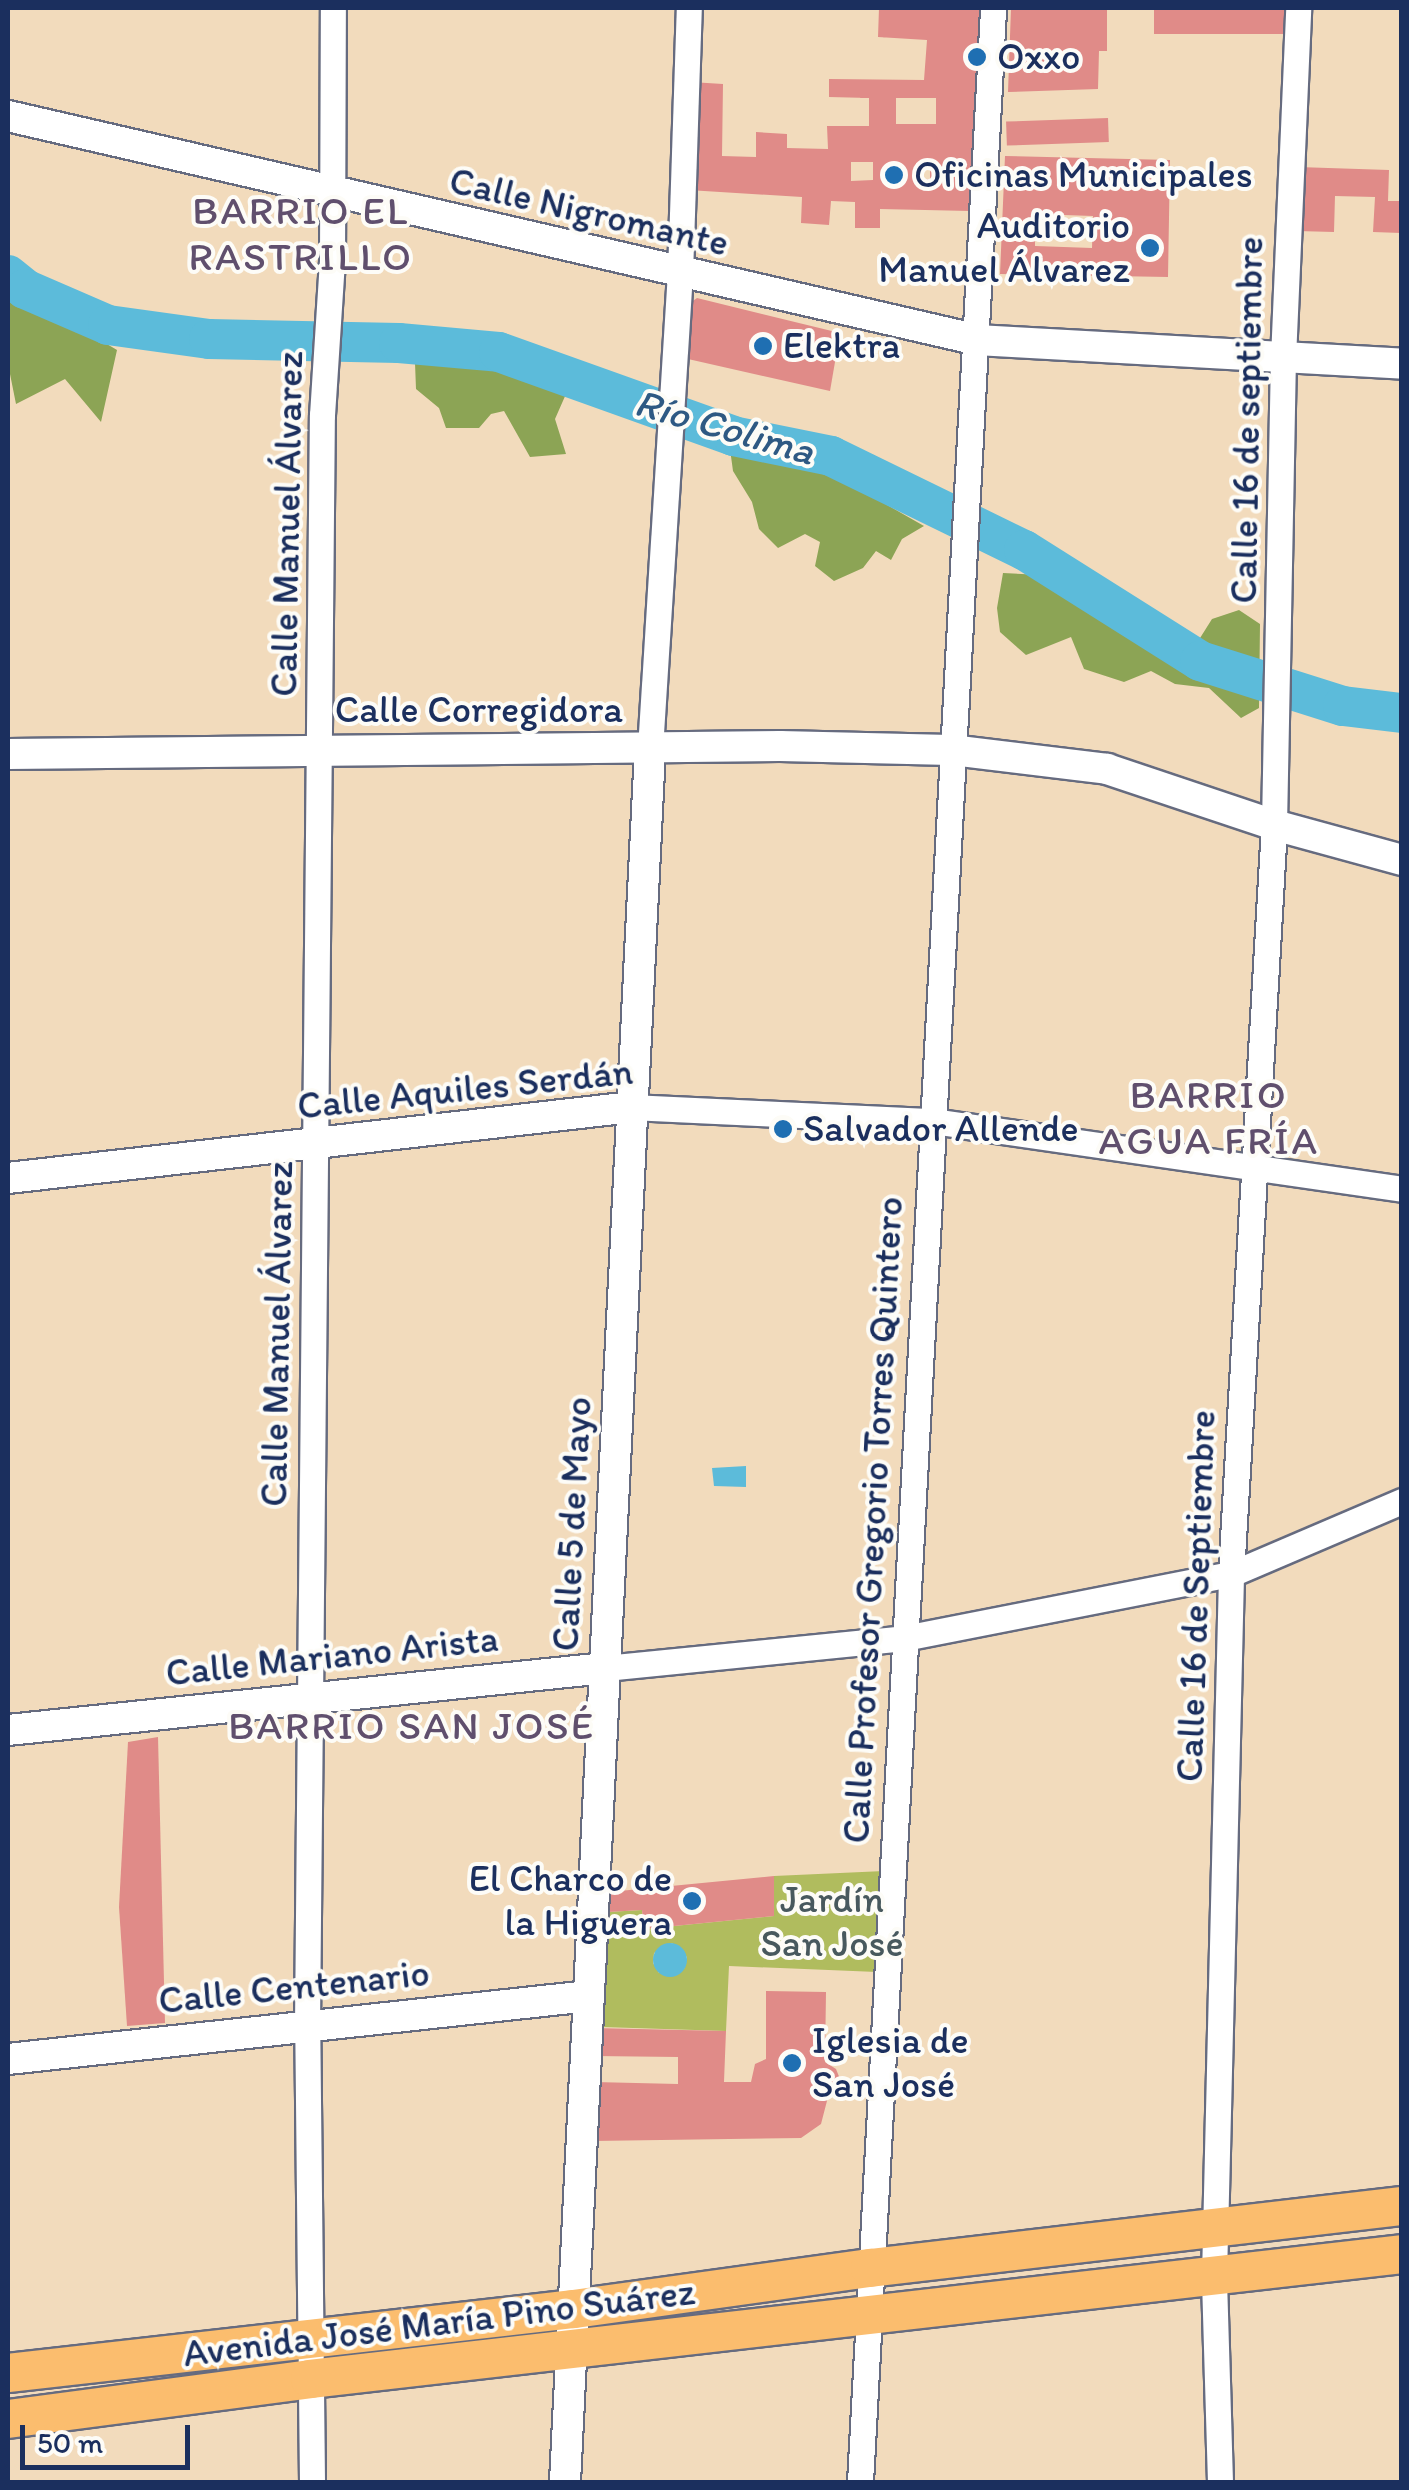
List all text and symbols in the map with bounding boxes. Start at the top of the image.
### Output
place label: Oxxo [997,34,1080,80]
marker: Oxxo [966,46,988,68]
place label: Oficinas Municipales [914,152,1252,198]
street label: Calle Nigromante [444,158,734,266]
marker: Oficinas Municipales [883,164,905,186]
district label: BARRIO EL RASTRILLO [190,186,412,280]
place label: Auditorio Manuel Álvarez [877,203,1130,292]
street label: Calle 16 de septiembre [1221,236,1273,604]
marker: Auditorio Manuel Álvarez [1139,237,1161,259]
place label: Elektra [783,323,900,369]
marker: Elektra [752,335,774,357]
street label: Calle Manuel Álvarez [261,351,313,697]
water label: Río Colima [630,377,820,475]
street label: Calle Corregidora [336,687,622,733]
street label: Calle Aquiles Serdán [295,1049,635,1129]
district label: BARRIO AGUA FRÍA [1098,1070,1320,1164]
place label: Salvador Allende [803,1106,1079,1152]
marker: Salvador Allende [772,1118,794,1140]
street label: Calle Manuel Álvarez [251,1161,303,1507]
street label: Calle Profesor Gregorio Torres Quintero [833,1195,913,1845]
street label: Calle 5 de Mayo [543,1396,601,1652]
street label: Calle 16 de Septiembre [1167,1409,1225,1783]
street label: Calle Mariano Arista [164,1616,500,1696]
district label: BARRIO SAN JOSÉ [230,1701,594,1749]
place label: El Charco de la Higuera [468,1856,672,1946]
park label: Jardín San José [760,1877,904,1966]
marker: El Charco de la Higuera [681,1890,703,1912]
street label: Calle Centenario [155,1950,433,2024]
place label: Iglesia de San José [812,2018,969,2108]
marker: Iglesia de San José [781,2052,803,2074]
street label: Avenida José María Pino Suárez [181,2269,697,2377]
scale bar [25,2405,195,2467]
text: 50 m [37,2424,103,2461]

